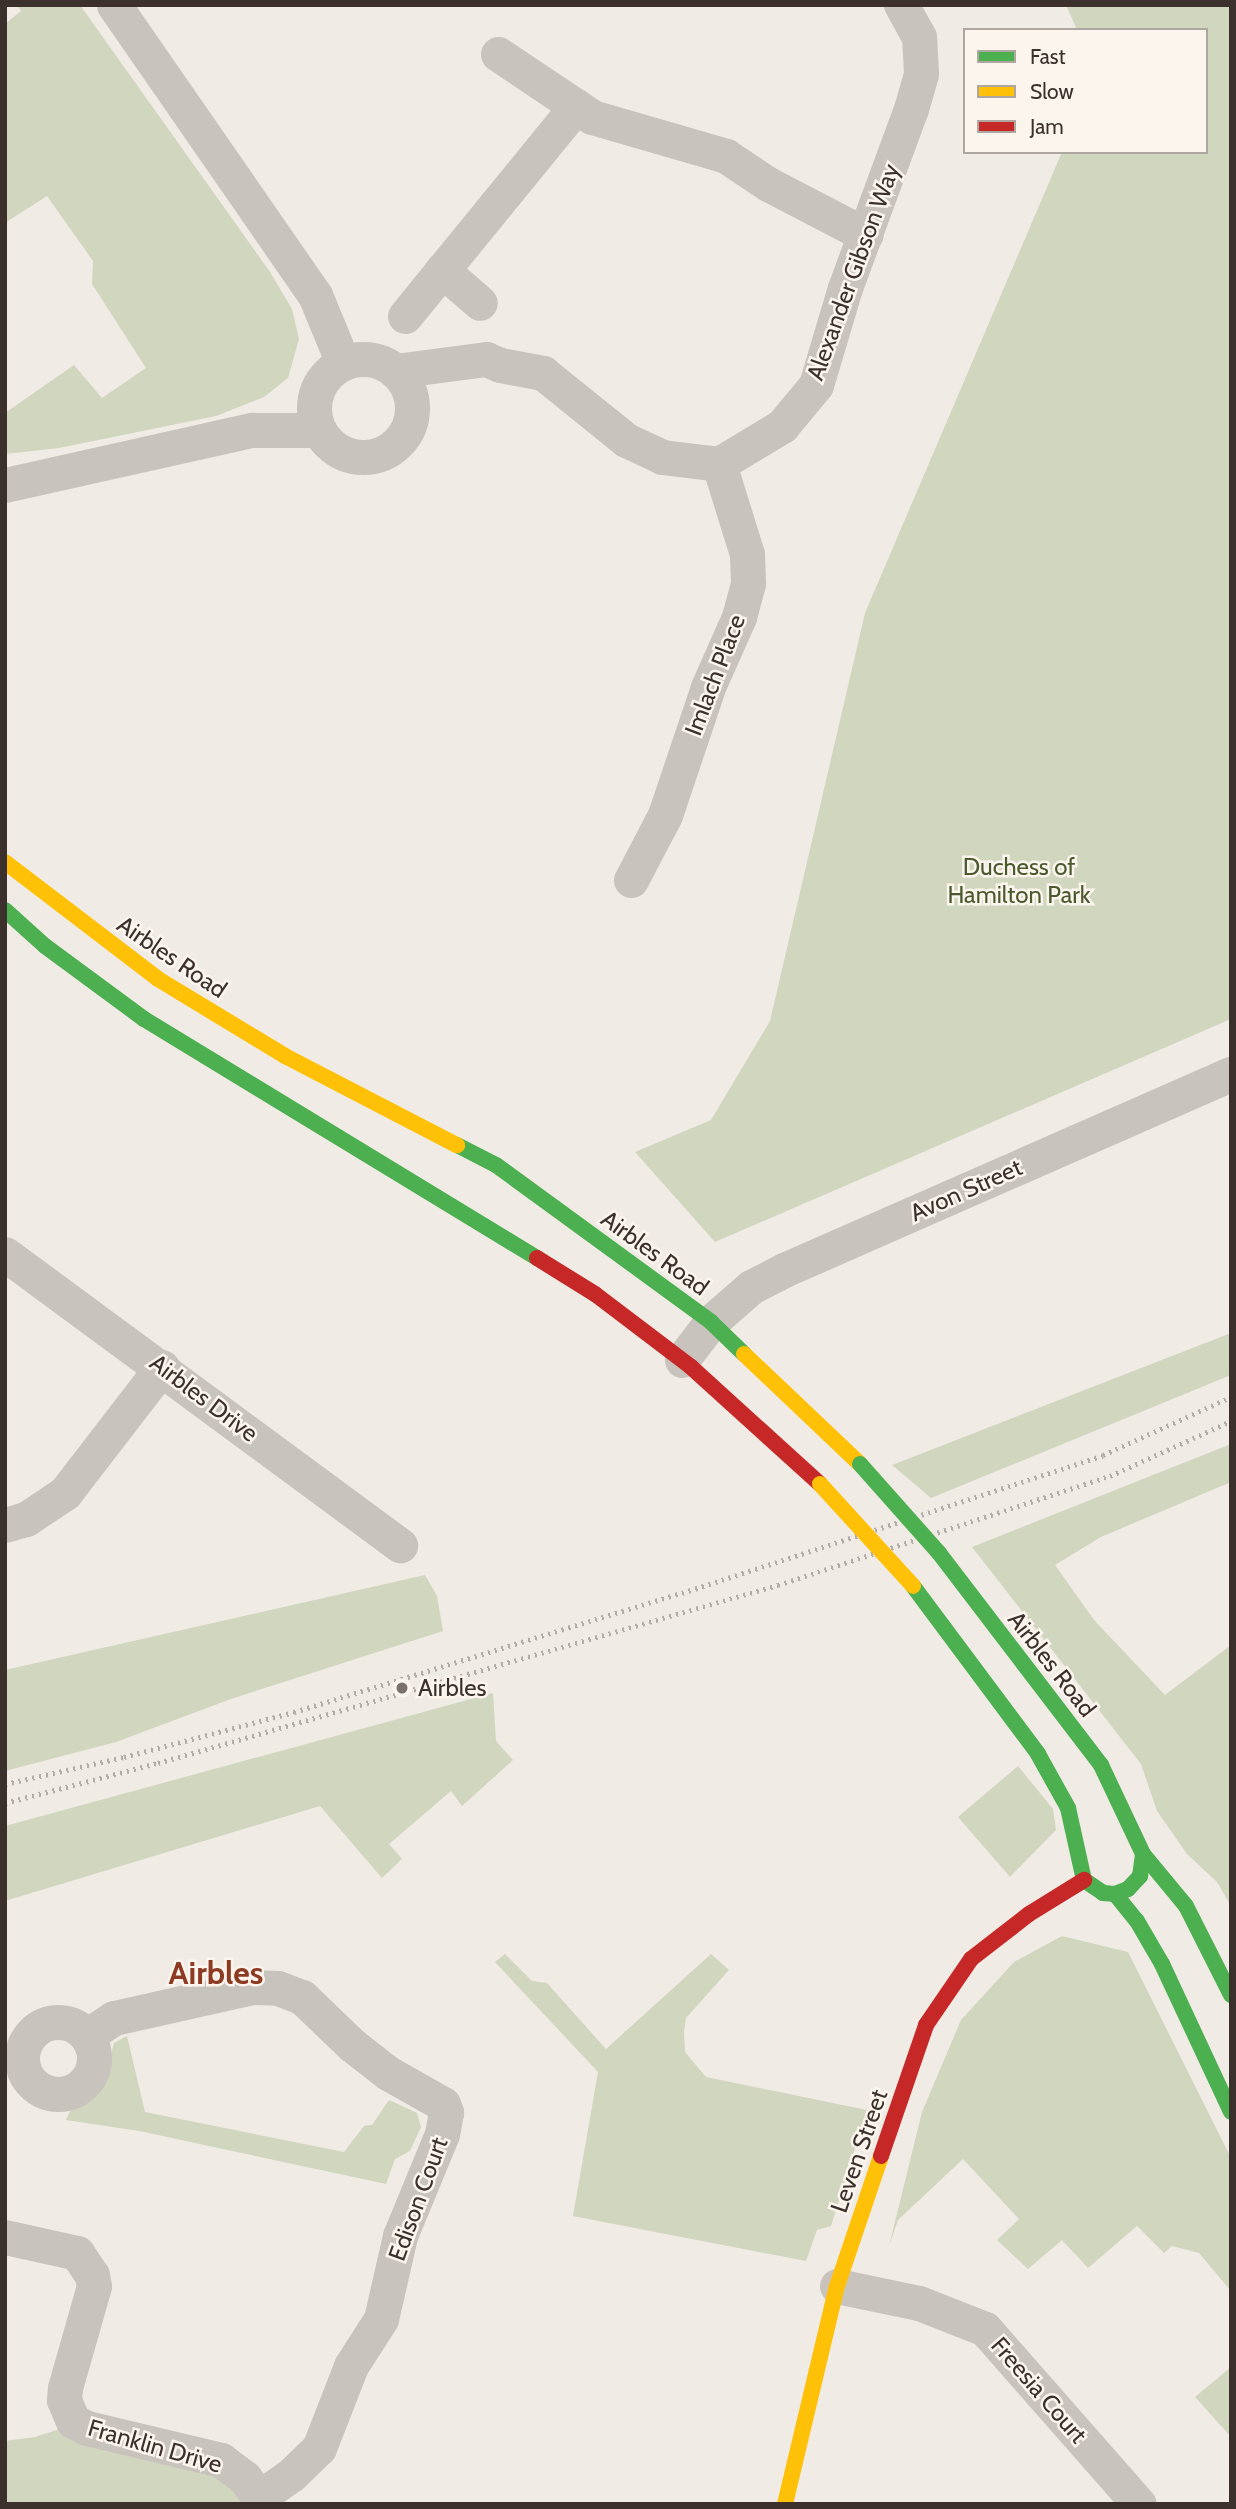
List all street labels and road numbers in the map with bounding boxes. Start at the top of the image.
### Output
street label: Alexander Gibson Way [800,160,906,384]
street label: Imlach Place [679,610,751,740]
street label: Airbles Road [112,910,232,1004]
street label: Avon Street [906,1153,1026,1227]
street label: Airbles Road [596,1204,714,1302]
street label: Airbles Drive [144,1348,264,1448]
street label: Airbles Road [1002,1605,1102,1723]
street label: Leven Street [824,2086,894,2216]
street label: Edison Court [382,2133,454,2265]
street label: Freesia Court [985,2331,1093,2449]
street label: Franklin Drive [85,2413,225,2479]

